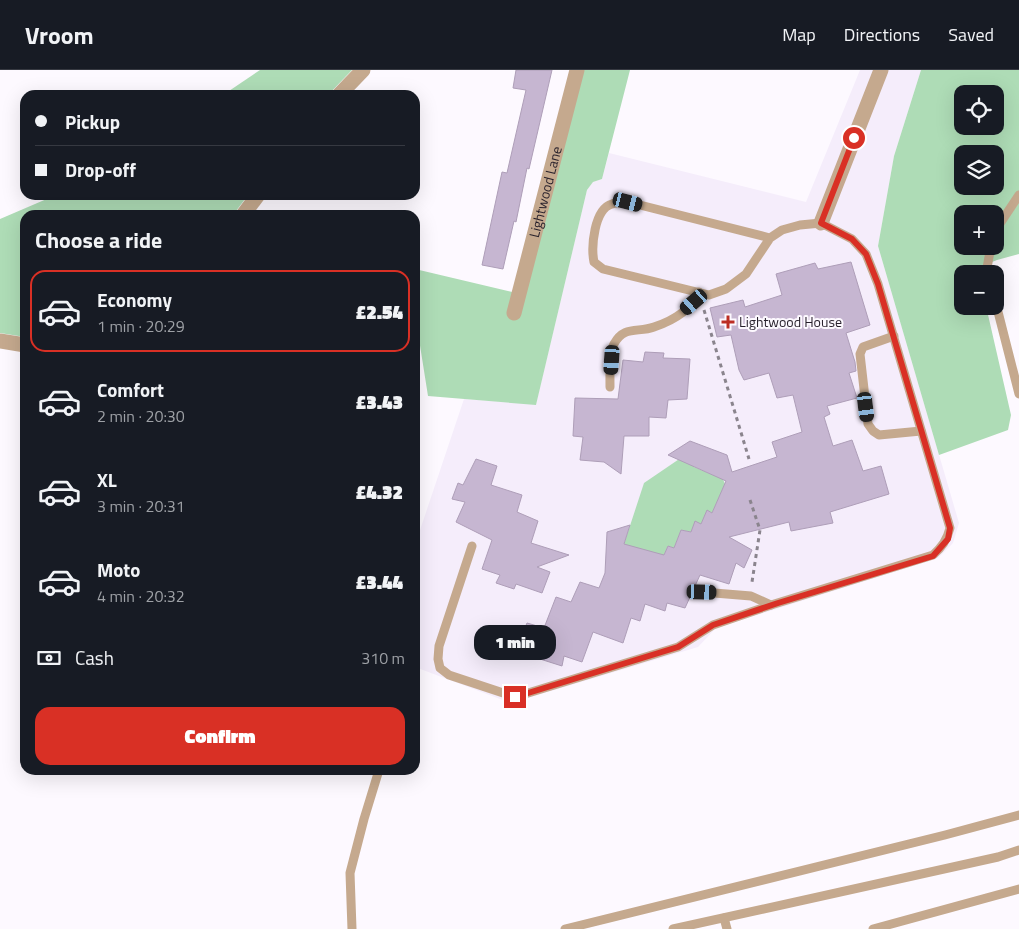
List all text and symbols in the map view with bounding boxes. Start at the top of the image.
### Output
text: Vroom [25,17,94,53]
text: Map [782,21,816,48]
text: Directions [844,21,920,48]
text: Saved [948,21,994,48]
map controls [954,85,1004,315]
button: locate [954,85,1004,135]
text: Pickup [65,107,120,136]
route start [843,127,865,149]
street label: Lightwood Lane [523,144,567,240]
button: layers [954,145,1004,195]
text: Drop-off [65,155,136,184]
car [611,191,644,213]
button: + [954,205,1004,255]
text: Choose a ride [35,223,162,257]
button: − [954,265,1004,315]
text: Economy [97,285,172,314]
car [677,286,710,318]
icon: car [37,289,82,334]
text: £2.54 [356,297,403,326]
place label: Lightwood House [739,311,842,332]
text: 1 min · 20:29 [97,314,185,338]
marker: Lightwood House [721,315,735,329]
car [603,345,620,375]
text: Comfort [97,375,164,404]
icon: car [37,379,82,424]
text: £3.43 [356,387,403,416]
car [856,391,875,423]
text: 2 min · 20:30 [97,404,185,428]
text: XL [97,465,117,494]
icon: car [37,469,82,514]
text: £4.32 [356,477,403,506]
text: 3 min · 20:31 [97,494,185,518]
text: Moto [97,555,140,584]
icon: car [37,559,82,604]
text: £3.44 [356,567,403,596]
text: 4 min · 20:32 [97,584,185,608]
car [686,584,717,600]
callout: 1 min [474,624,556,660]
text: 1 min [495,630,535,654]
text: Cash [75,643,114,672]
icon: cash [35,644,63,672]
text: 310 m [361,646,405,670]
route end [504,686,526,708]
button: Confirm [35,707,405,765]

